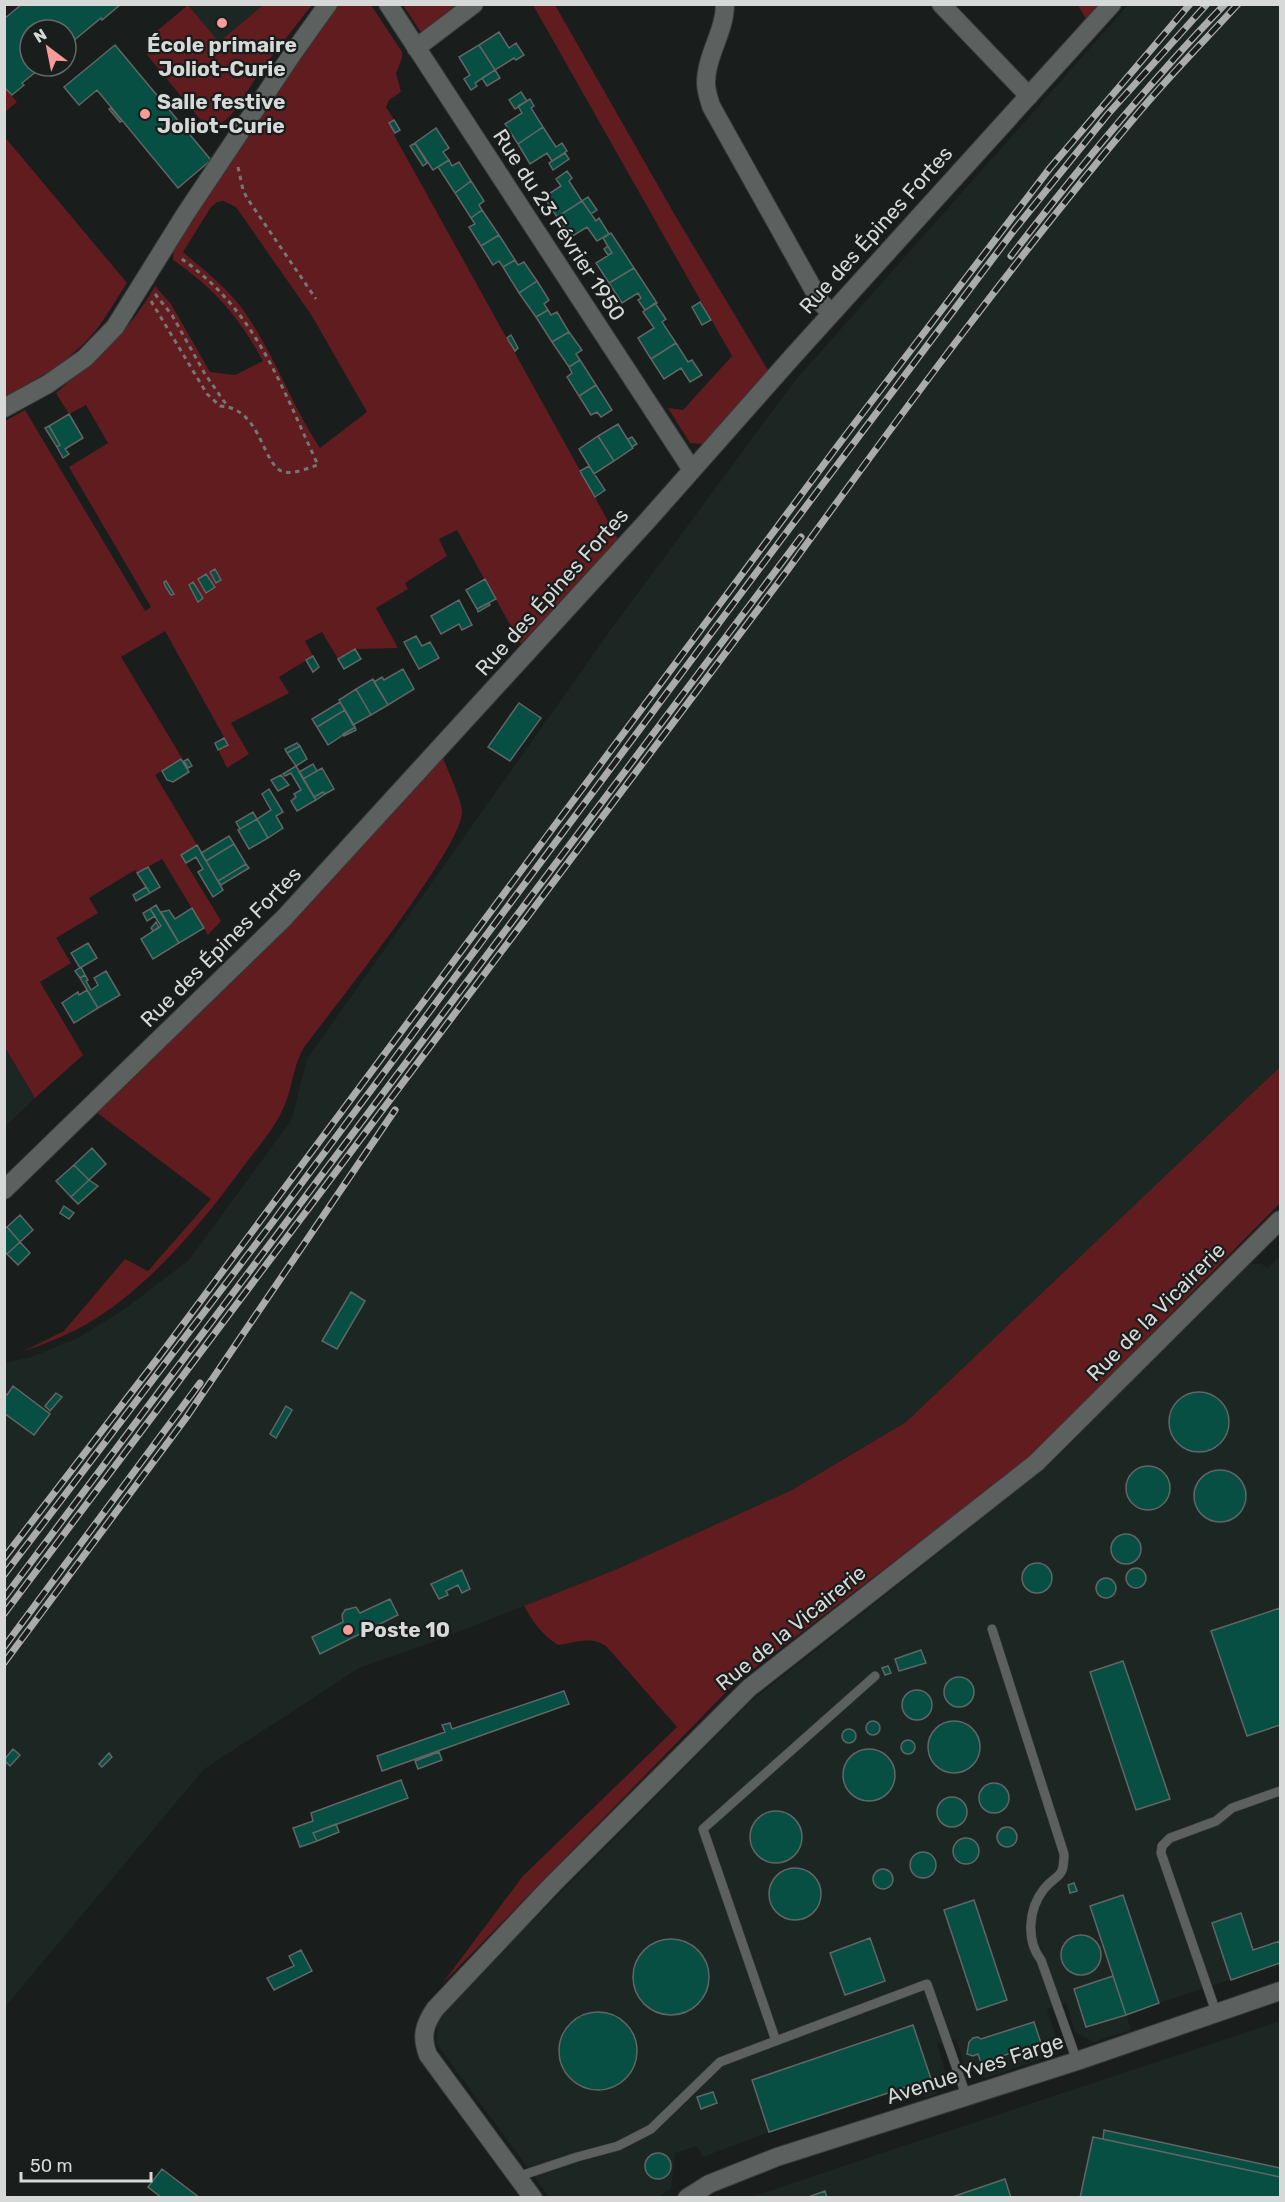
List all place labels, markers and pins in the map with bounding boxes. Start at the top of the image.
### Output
marker: École primaire Joliot-Curie [215,16,229,30]
place label: École primaire Joliot-Curie [147,32,297,81]
place label: Salle festive Joliot-Curie [157,89,285,138]
marker: Salle festive Joliot-Curie [138,107,152,121]
place label: Poste 10 [360,1617,450,1642]
marker: Poste 10 [341,1623,355,1637]

